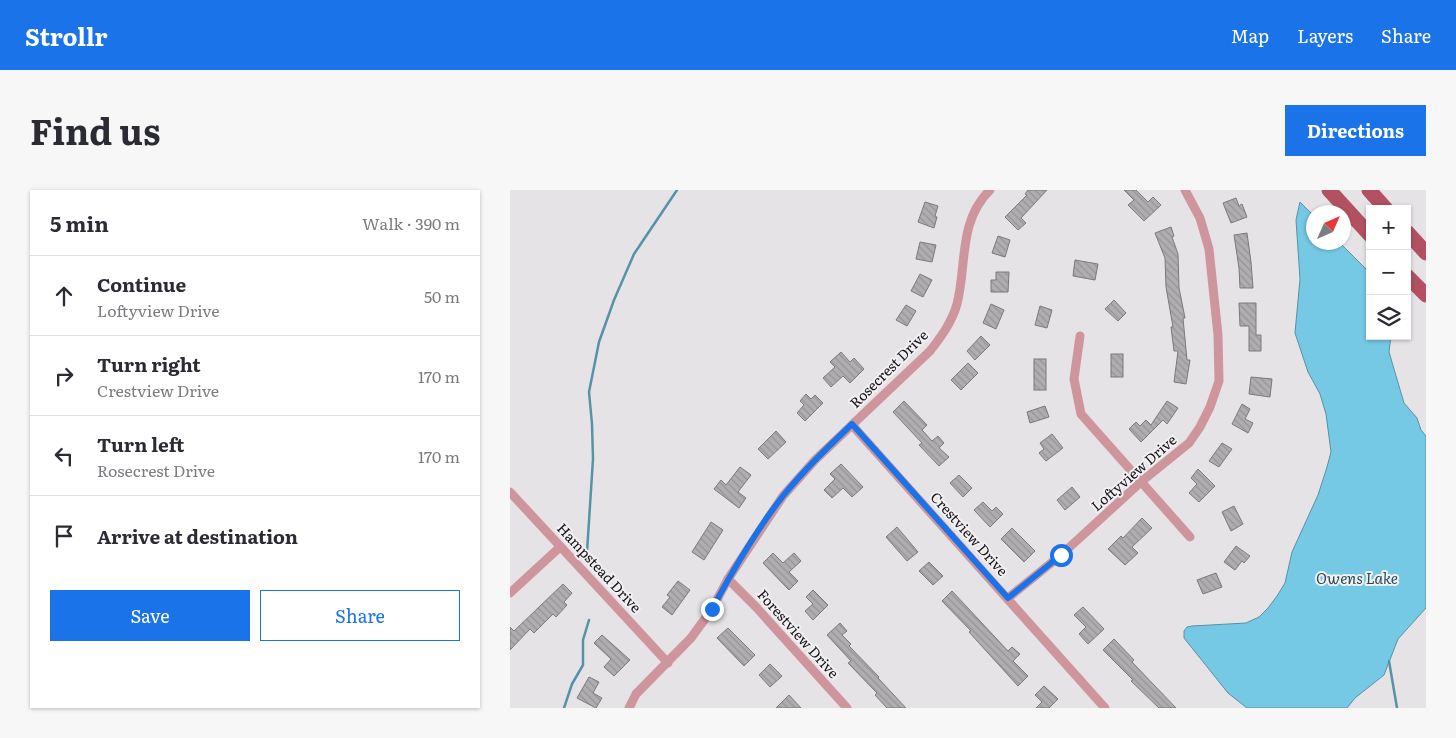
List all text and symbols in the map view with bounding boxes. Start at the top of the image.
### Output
text: Strollr [25,18,108,53]
text: Map [1231,22,1269,49]
text: Layers [1297,22,1353,49]
text: Share [1381,22,1431,49]
text: Find us [30,104,160,156]
button: Directions [1285,105,1426,156]
north arrow [1306,205,1351,250]
map controls [1366,205,1411,340]
button: + [1366,205,1411,250]
text: 5 min [50,207,109,238]
text: Walk · 390 m [362,211,460,235]
button: − [1366,250,1411,295]
text: Continue [97,270,186,298]
icon: ahead [50,282,78,310]
text: 50 m [424,284,460,308]
button: layers [1366,295,1411,340]
text: Loftyview Drive [97,298,220,322]
street label: Rosecrest Drive [845,325,932,412]
text: Turn right [97,350,201,378]
icon: right [50,362,78,390]
text: 170 m [418,364,460,388]
text: Crestview Drive [97,378,219,402]
text: Turn left [97,430,184,458]
street label: Loftyview Drive [1086,430,1180,515]
icon: left [50,442,78,470]
text: 170 m [418,444,460,468]
text: Rosecrest Drive [97,458,215,482]
street label: Crestview Drive [927,487,1013,580]
street label: Hampstead Drive [553,518,646,616]
icon: arrive [50,522,78,550]
text: Arrive at destination [97,522,298,550]
route start [1050,544,1073,567]
water label: Owens Lake [1316,566,1398,589]
street label: Forestview Drive [753,585,844,682]
button: Save [50,590,250,641]
button: Share [260,590,460,641]
route end [701,598,724,621]

